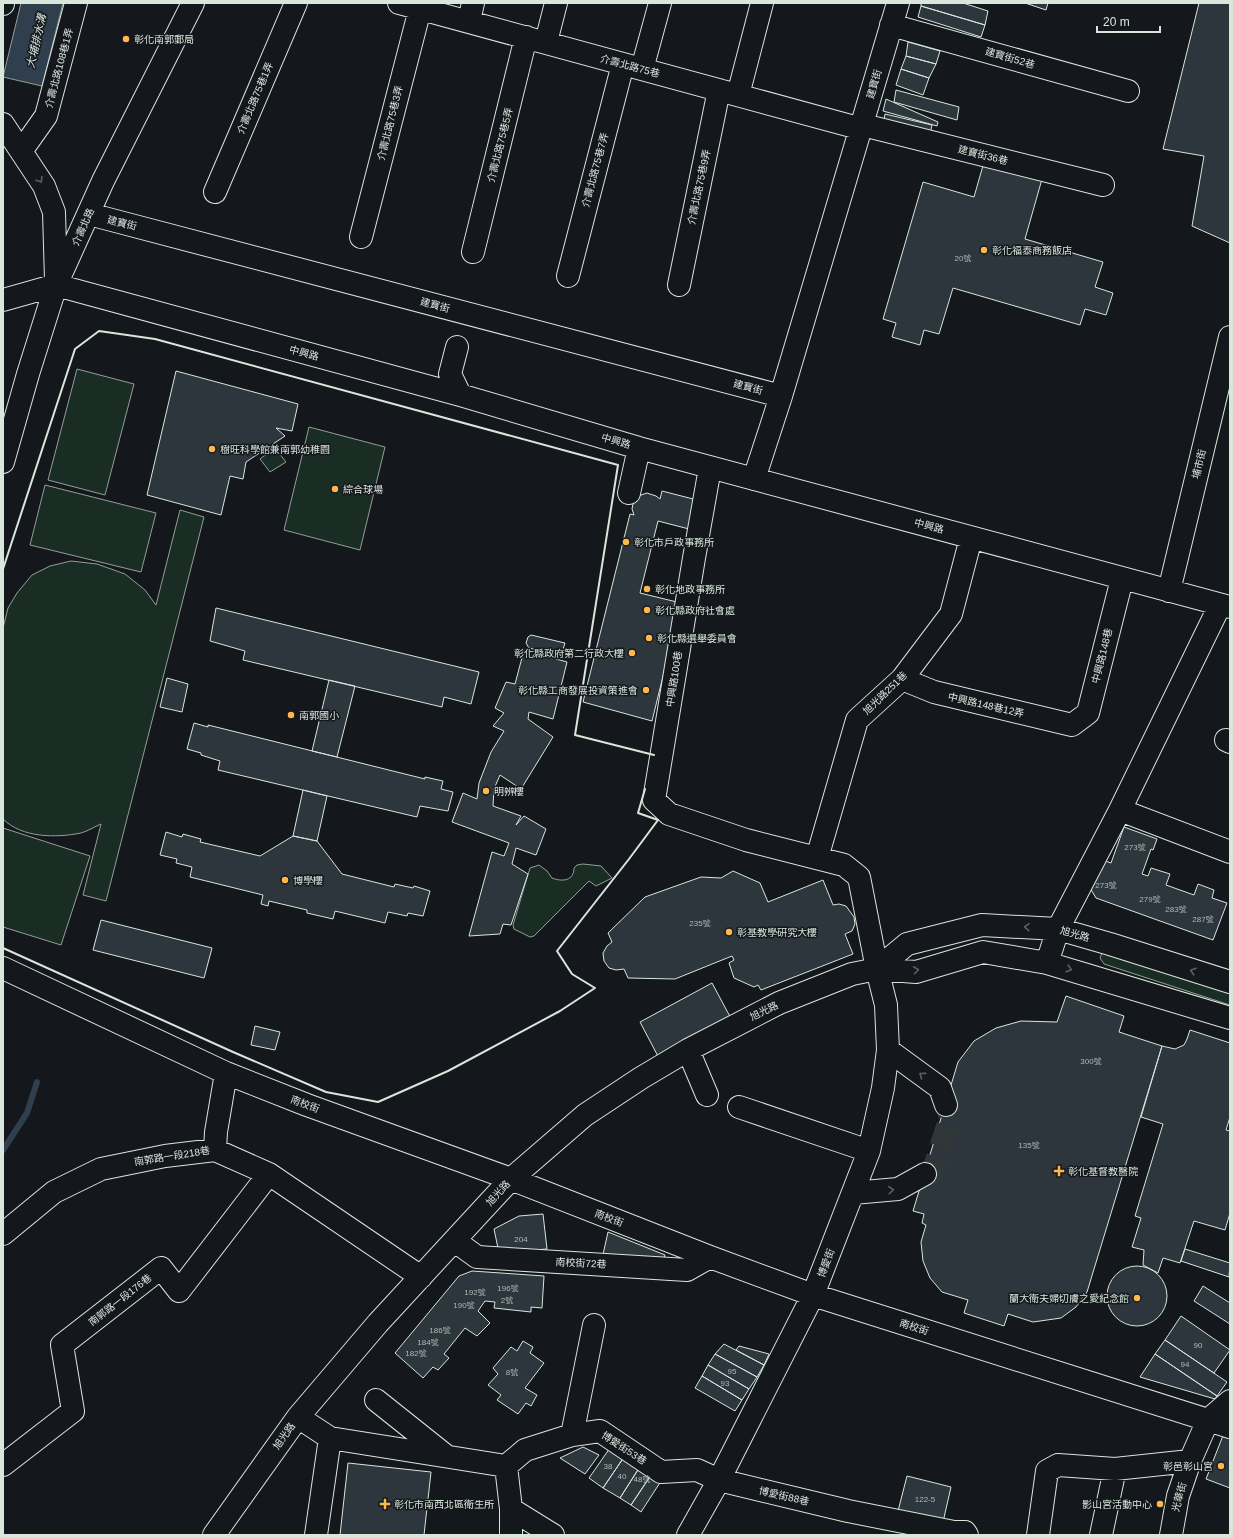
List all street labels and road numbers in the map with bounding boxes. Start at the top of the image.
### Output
street label: 介壽北路108巷1弄 [43,27,75,109]
street label: 建寶街52巷 [984,46,1036,70]
street label: 介壽北路75巷 [599,53,661,79]
street label: 介壽北路75巷1弄 [235,61,275,135]
street label: 建寶街 [865,68,883,100]
street label: 介壽北路75巷3弄 [375,84,405,162]
street label: 介壽北路75巷5弄 [485,106,515,184]
street label: 介壽北路75巷7弄 [580,132,610,208]
street label: 建寶街36巷 [957,143,1009,167]
street label: 介壽北路75巷9弄 [686,148,712,226]
street label: 介壽北路 [70,206,96,248]
street label: 建寶街 [106,214,138,232]
street label: 建寶街 [419,296,451,314]
street label: 中興路 [288,344,320,362]
street label: 建寶街 [732,378,764,396]
street label: 中興路 [600,432,632,450]
street label: 埔市街 [1190,448,1208,480]
street label: 中興路 [913,517,945,535]
street label: 中興路148巷 [1090,627,1114,685]
street label: 中興路100巷 [664,650,684,708]
street label: 旭光路251巷 [861,669,909,717]
street label: 中興路148巷12弄 [947,691,1025,719]
street label: 旭光路 [1059,925,1091,943]
street label: 旭光路 [748,999,780,1023]
street label: 南校街 [289,1093,321,1115]
street label: 南郭路一段218巷 [133,1145,211,1167]
street label: 旭光路 [484,1178,512,1208]
street label: 南校街 [593,1207,625,1229]
street label: 博愛街 [815,1247,837,1279]
street label: 南校街72巷 [555,1256,607,1270]
street label: 南郭路一段176巷 [86,1272,154,1328]
street label: 南校街 [898,1317,930,1337]
street label: 旭光路 [271,1421,297,1451]
street label: 博愛街53巷 [600,1429,648,1467]
street label: 光華街 [1170,1481,1188,1513]
street label: 博愛街88巷 [758,1485,810,1507]

